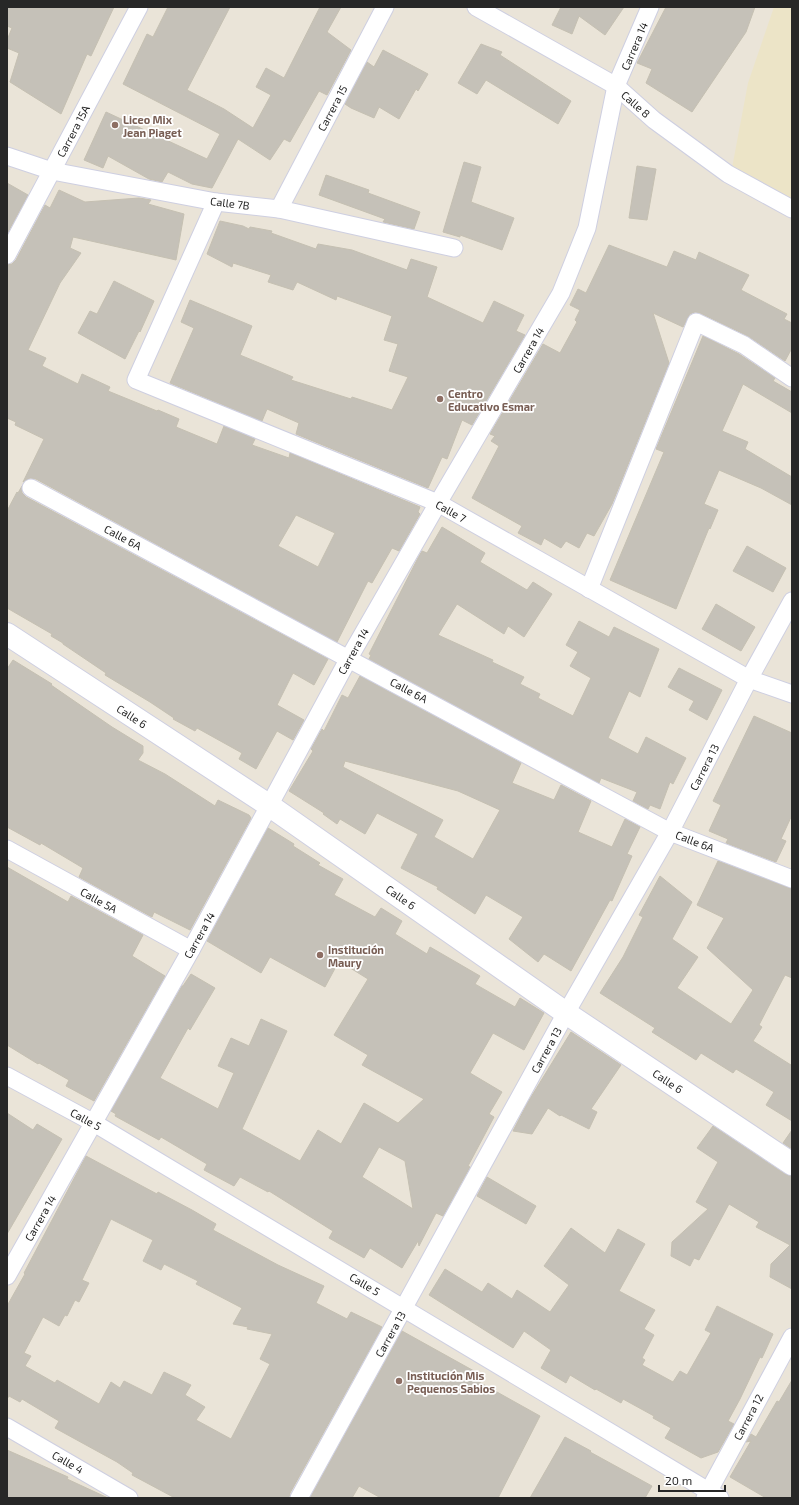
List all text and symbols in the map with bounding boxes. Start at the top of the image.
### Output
street label: Carrera 14 [618,20,650,72]
street label: Carrera 15 [315,83,350,133]
street label: Calle 8 [619,88,653,120]
street label: Carrera 15A [54,103,92,159]
place label: Liceo Mix Jean Piaget [123,113,182,139]
marker: Liceo Mix Jean Piaget [110,120,120,130]
street label: Calle 7B [210,194,251,212]
street label: Carrera 14 [510,324,546,375]
place label: Centro Educativo Esmar [448,387,535,413]
marker: Centro Educativo Esmar [435,394,445,404]
street label: Calle 7 [433,497,469,525]
street label: Calle 6A [102,522,144,552]
street label: Carrera 14 [335,625,371,676]
street label: Calle 6A [388,675,430,705]
street label: Calle 6 [114,701,150,731]
street label: Carrera 13 [687,742,721,792]
street label: Calle 6A [674,828,716,854]
street label: Calle 6 [384,882,418,912]
street label: Calle 5A [78,885,120,915]
street label: Carrera 14 [181,909,217,960]
place label: Institución Maury [328,943,384,970]
marker: Institución Maury [315,950,325,960]
street label: Carrera 13 [528,1025,564,1075]
street label: Calle 6 [650,1066,686,1096]
street label: Calle 5 [68,1105,104,1133]
street label: Carrera 14 [22,1192,58,1243]
street label: Calle 5 [347,1270,383,1298]
street label: Carrera 13 [372,1309,408,1359]
place label: Institución Mis Pequenos Sabios [407,1369,495,1395]
marker: Institución Mis Pequenos Sabios [394,1376,404,1386]
street label: Carrera 12 [730,1392,766,1442]
street label: Calle 4 [50,1448,86,1476]
scale bar [659,1467,725,1493]
text: 20 m [665,1473,692,1487]

